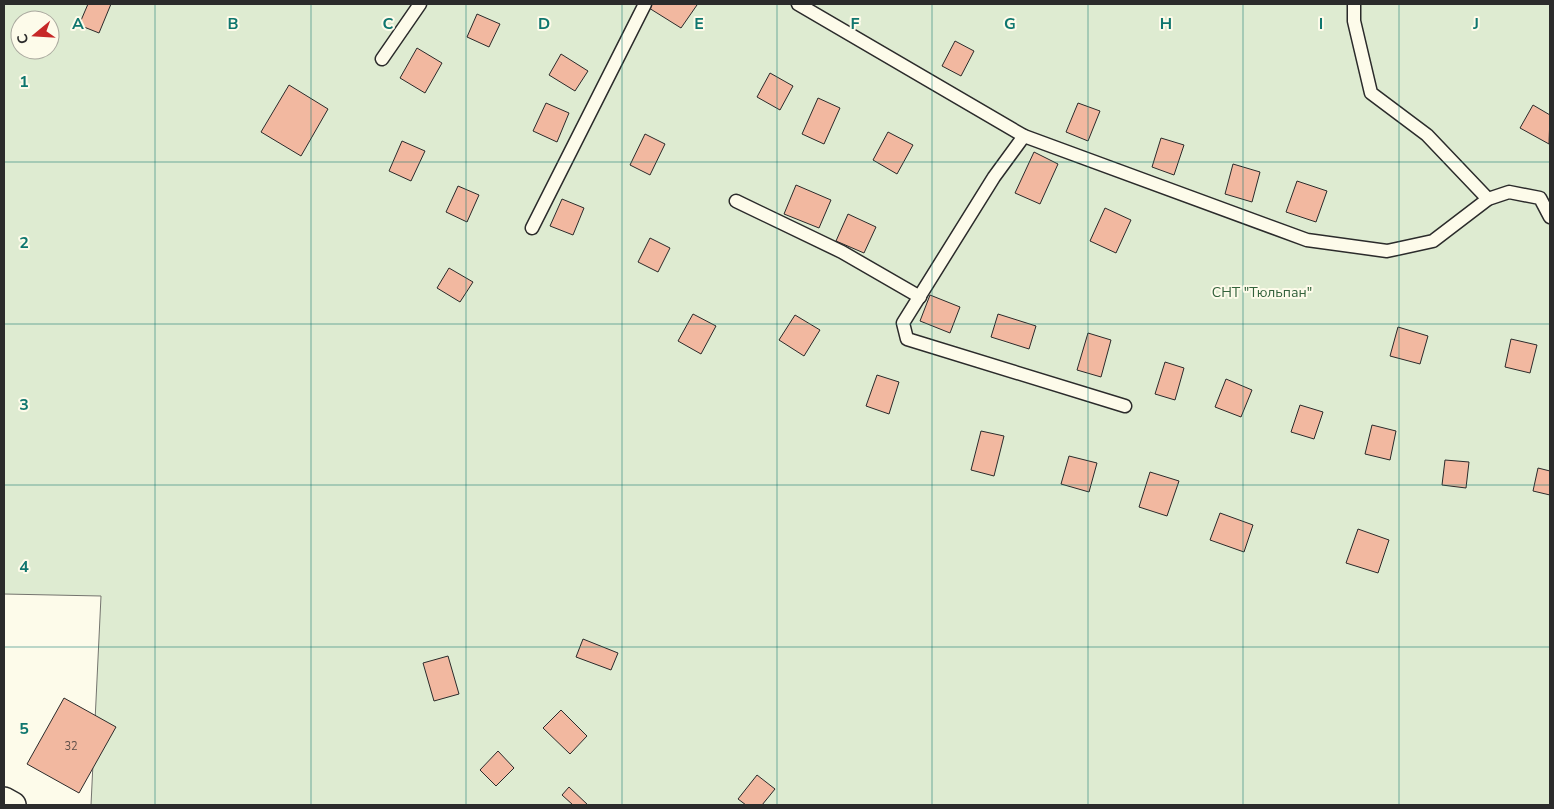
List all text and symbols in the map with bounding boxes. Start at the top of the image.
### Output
north arrow [10,10,60,60]
text: A [72,13,84,35]
text: B [227,13,239,35]
text: C [383,13,394,35]
text: D [538,13,550,35]
text: E [694,13,704,35]
text: F [851,13,860,35]
text: G [1004,13,1016,35]
text: H [1160,13,1172,35]
text: I [1319,13,1323,35]
text: J [1472,13,1479,35]
text: С [12,31,34,46]
text: 1 [19,71,29,93]
text: 2 [19,232,29,254]
park label: СНТ "Тюльпан" [1212,283,1312,302]
text: 3 [19,394,29,416]
text: 4 [19,556,29,578]
text: 5 [19,718,29,740]
house number: 32 [64,739,78,754]

